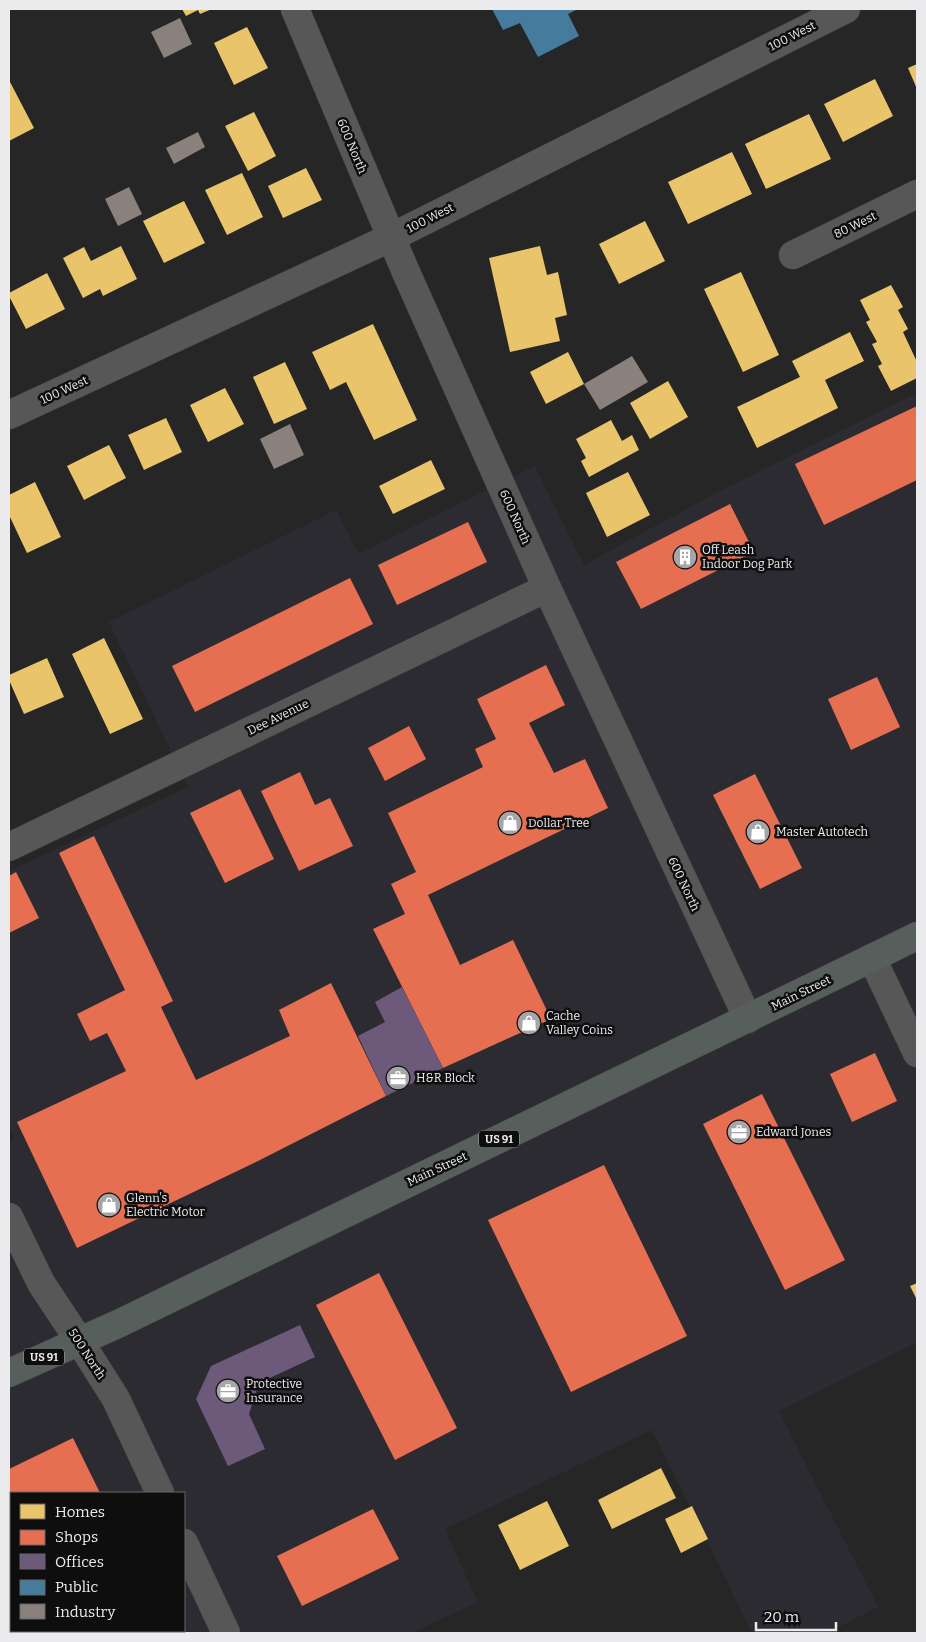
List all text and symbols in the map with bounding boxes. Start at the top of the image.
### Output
street label: 100 West [766,18,818,54]
street label: 600 North [334,117,370,176]
street label: 100 West [404,200,456,236]
street label: 80 West [832,208,879,241]
street label: 100 West [38,373,91,407]
street label: 600 North [497,488,533,547]
place label: Off Leash Indoor Dog Park [702,543,792,571]
building icon: Off Leash Indoor Dog Park [672,544,698,570]
street label: Dee Avenue [245,696,311,738]
shop icon: Dollar Tree [497,810,523,836]
place label: Dollar Tree [528,816,589,830]
shop icon: Master Autotech [745,819,771,845]
place label: Master Autotech [776,825,869,839]
street label: 600 North [665,855,703,914]
street label: Main Street [769,972,834,1013]
place label: Cache Valley Coins [546,1009,613,1037]
shop icon: Cache Valley Coins [516,1010,542,1036]
office icon: H&R Block [385,1065,411,1091]
place label: H&R Block [416,1071,475,1085]
office icon: Edward Jones [726,1119,752,1145]
place label: Edward Jones [756,1125,832,1139]
road number: US 91 [479,1130,519,1148]
street label: Main Street [405,1149,470,1189]
place label: Glenn's Electric Motor [126,1191,206,1219]
shop icon: Glenn's Electric Motor [96,1192,122,1218]
street label: 500 North [66,1326,109,1382]
road number: US 91 [24,1348,64,1365]
place label: Protective Insurance [246,1377,303,1405]
office icon: Protective Insurance [215,1378,241,1404]
legend [10,1492,185,1632]
text: Homes [55,1503,105,1521]
text: Shops [55,1528,98,1546]
text: Offices [55,1553,104,1571]
text: Public [55,1578,99,1596]
scale bar [756,1600,836,1632]
text: Industry [55,1603,115,1621]
text: 20 m [764,1608,800,1626]

